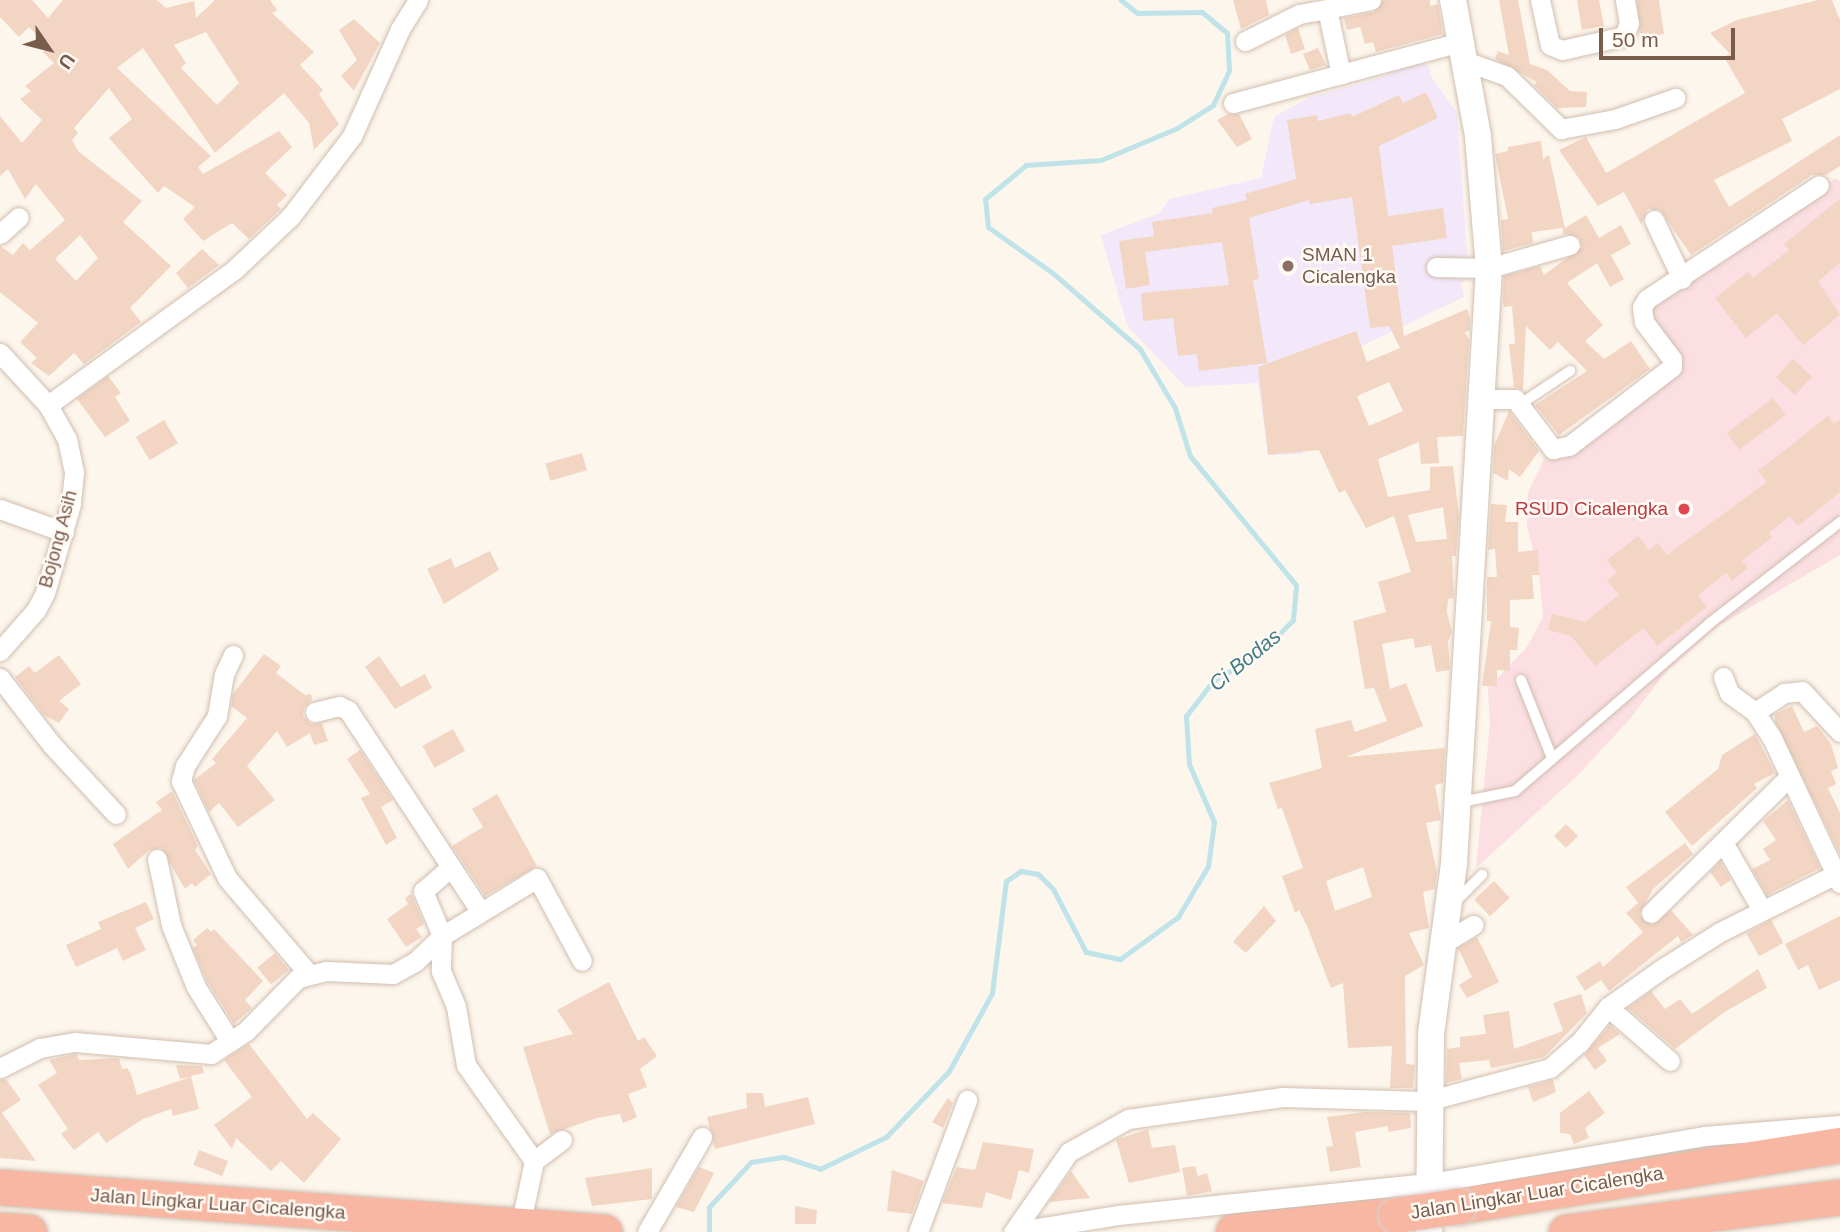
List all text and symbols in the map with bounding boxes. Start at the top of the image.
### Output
north arrow [14,14,84,84]
scale bar [1602,14,1738,58]
text: 50 m [1612,28,1659,51]
text: U [54,50,79,73]
place label: SMAN 1 Cicalengka [1302,244,1396,288]
marker: SMAN 1 Cicalengka [1280,258,1296,274]
street label: Bojong Asih [34,487,82,591]
place label: RSUD Cicalengka [1515,498,1668,520]
marker: RSUD Cicalengka [1674,499,1694,519]
water label: Ci Bodas [1204,623,1286,697]
street label: Jalan Lingkar Luar Cicalengka [1409,1162,1665,1224]
street label: Jalan Lingkar Luar Cicalengka [90,1184,346,1224]

